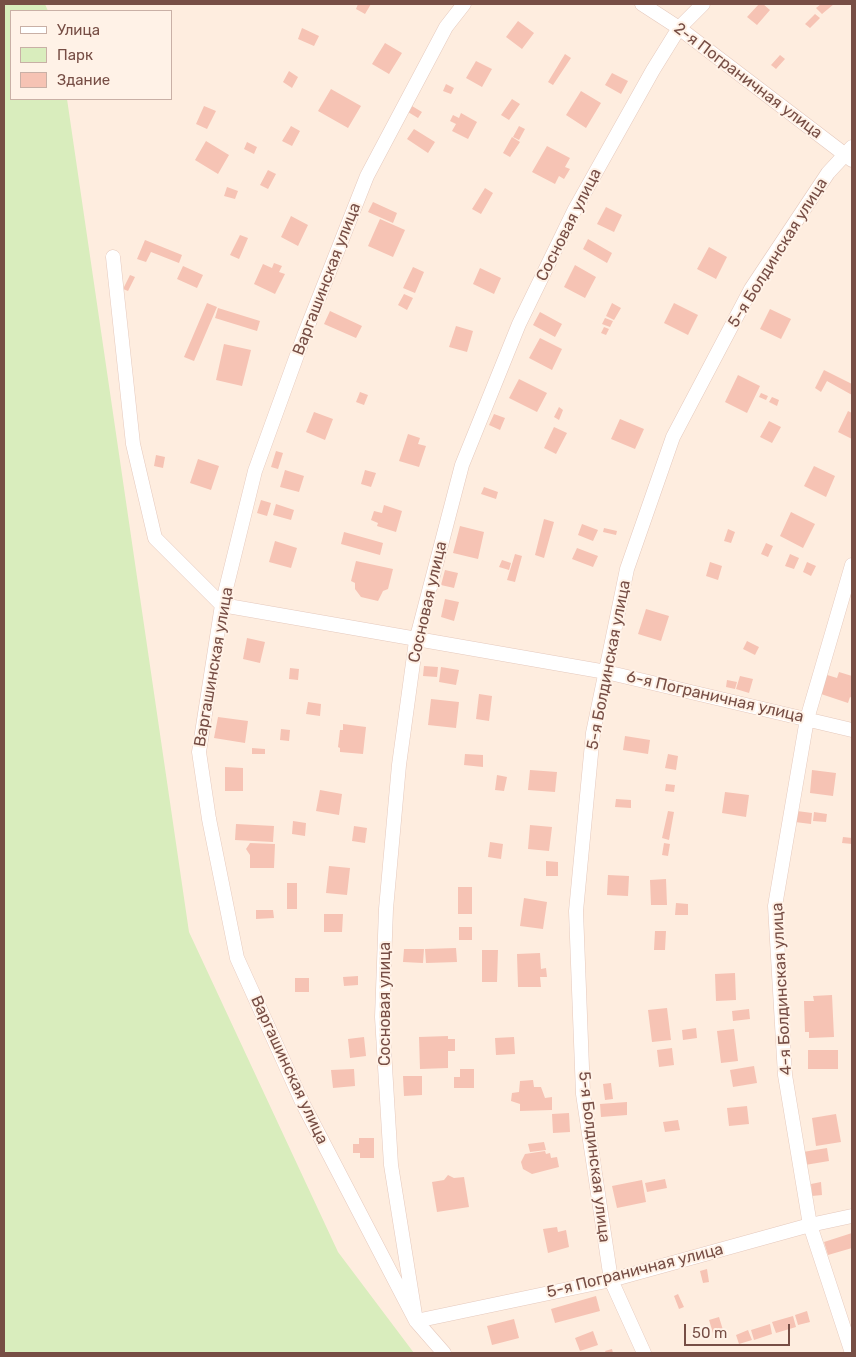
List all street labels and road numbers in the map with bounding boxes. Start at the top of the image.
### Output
street label: 2-я Пограничная улица [670,19,826,143]
street label: Сосновая улица [532,165,606,285]
street label: 5-я Болдинская улица [724,175,832,331]
street label: Варгашинская улица [289,200,365,358]
street label: Сосновая улица [405,539,451,665]
street label: 5-я Болдинская улица [583,579,635,751]
street label: Варгашинская улица [191,586,237,748]
street label: 6-я Пограничная улица [624,667,806,727]
street label: 4-я Болдинская улица [768,902,796,1076]
street label: Сосновая улица [375,942,395,1066]
street label: Варгашинская улица [246,993,332,1147]
street label: 5-я Болдинская улица [574,1070,614,1244]
street label: 5-я Пограничная улица [545,1240,725,1302]

